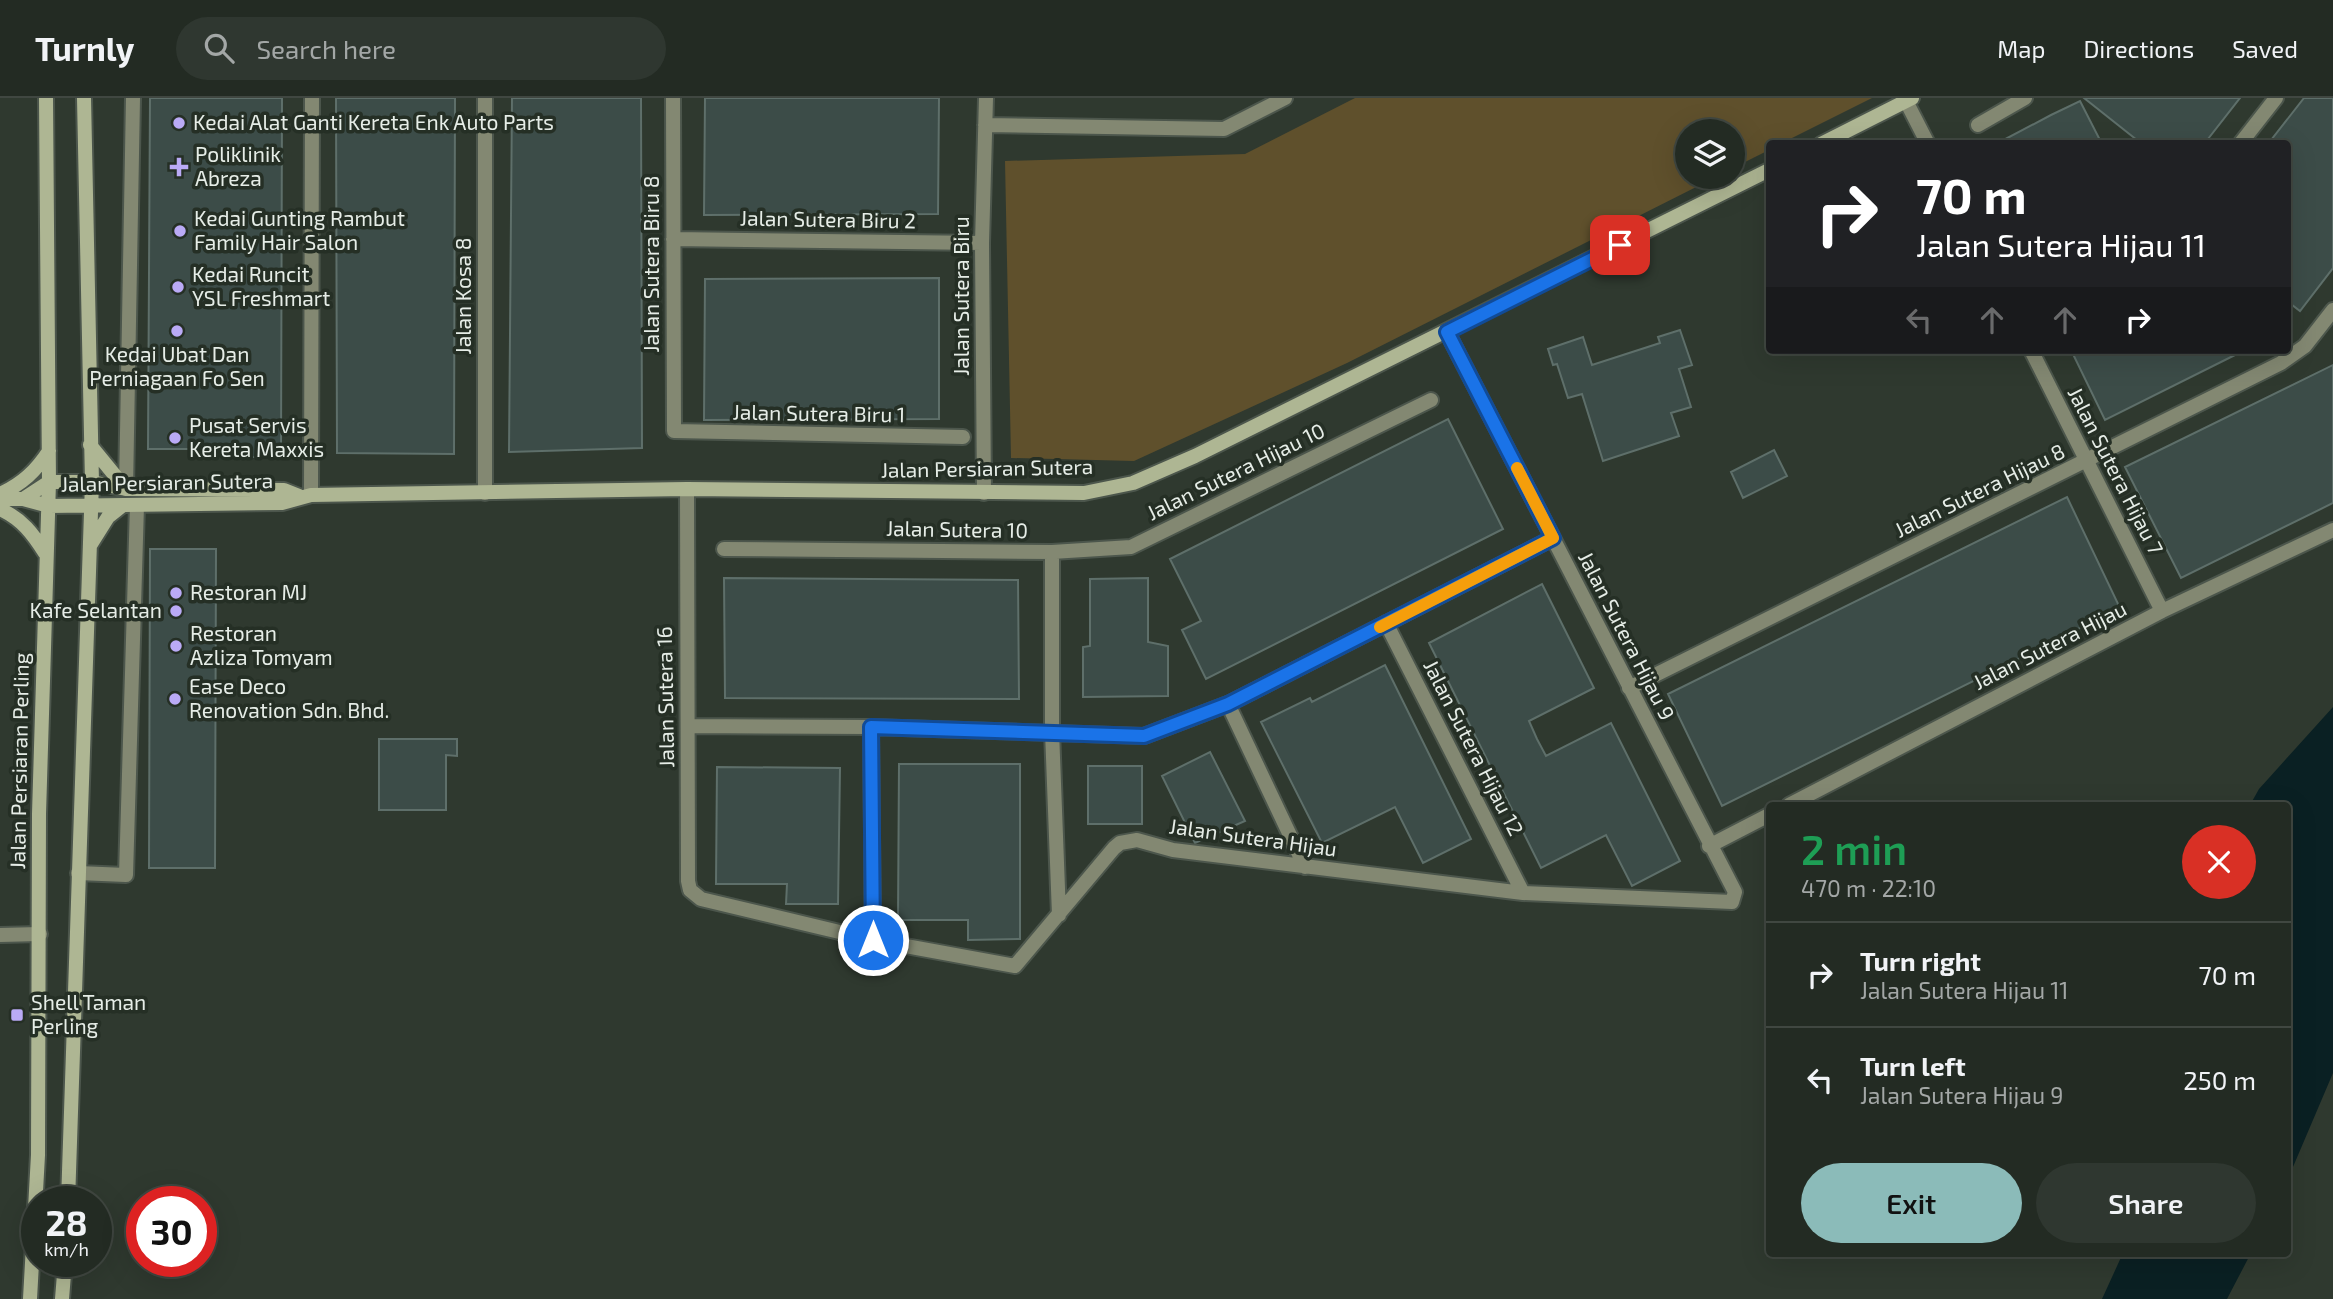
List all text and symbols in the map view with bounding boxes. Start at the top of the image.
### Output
search box [176,17,666,80]
text: Turnly [35,28,134,68]
icon: search [200,29,238,67]
text: Search here [256,33,396,64]
text: Map [1997,34,2045,63]
text: Directions [2083,34,2194,63]
text: Saved [2232,34,2298,63]
place label: Kedai Alat Ganti Kereta Enk Auto Parts [193,109,554,134]
marker: Kedai Alat Ganti Kereta Enk Auto Parts [171,115,187,131]
map controls [1675,119,1745,189]
button: layers [1675,119,1745,189]
place label: Poliklinik Abreza [195,141,281,190]
marker: Poliklinik Abreza [169,157,189,177]
text: 70 m [1916,165,2027,224]
icon: right [1801,168,1892,259]
street label: Jalan Sutera Biru 8 [638,175,663,353]
street label: Jalan Sutera Biru 2 [740,204,916,233]
place label: Kedai Gunting Rambut Family Hair Salon [194,205,405,254]
pin [1590,215,1650,275]
street label: Jalan Sutera Biru [948,216,973,376]
marker: Kedai Gunting Rambut Family Hair Salon [172,223,188,239]
text: Jalan Sutera Hijau 11 [1916,225,2206,263]
icon: arrive [1601,226,1639,264]
street label: Jalan Kosa 8 [450,237,475,355]
place label: Kedai Runcit YSL Freshmart [192,261,330,310]
marker: Kedai Runcit YSL Freshmart [170,279,186,295]
icon: left [1900,301,1938,339]
icon: ahead [1973,301,2011,339]
icon: ahead [2046,301,2084,339]
icon: right [2119,301,2157,339]
marker: Kedai Ubat Dan Perniagaan Fo Sen [169,323,185,339]
place label: Kedai Ubat Dan Perniagaan Fo Sen [89,341,265,390]
street label: Jalan Sutera Hijau 7 [2062,382,2169,559]
street label: Jalan Sutera Biru 1 [733,398,906,427]
place label: Pusat Servis Kereta Maxxis [189,412,324,461]
street label: Jalan Sutera Hijau 10 [1142,417,1329,525]
marker: Pusat Servis Kereta Maxxis [167,430,183,446]
street label: Jalan Sutera Hijau 8 [1890,438,2069,543]
street label: Jalan Persiaran Sutera [881,453,1093,482]
street label: Jalan Persiaran Sutera [61,467,273,496]
street label: Jalan Sutera 10 [886,515,1028,542]
street label: Jalan Sutera Hijau 9 [1573,547,1681,724]
place label: Restoran MJ [190,579,307,604]
marker: Restoran MJ [168,585,184,601]
street label: Jalan Sutera Hijau [1968,595,2131,695]
place label: Kafe Selantan [30,597,162,622]
marker: Kafe Selantan [168,603,184,619]
place label: Restoran Azliza Tomyam [190,620,333,669]
street label: Jalan Sutera 16 [651,626,678,768]
marker: Restoran Azliza Tomyam [168,638,184,654]
street label: Jalan Persiaran Perling [4,652,33,870]
street label: Jalan Sutera Hijau 12 [1418,655,1529,840]
place label: Ease Deco Renovation Sdn. Bhd. [189,673,389,722]
marker: Ease Deco Renovation Sdn. Bhd. [167,691,183,707]
street label: Jalan Sutera Hijau [1168,812,1339,862]
text: 2 min [1801,823,1907,873]
button: close [2182,825,2256,899]
text: 470 m · 22:10 [1801,874,1936,902]
position arrow [836,903,910,977]
text: Turn right [1860,945,1981,976]
icon: right [1801,956,1839,994]
text: 70 m [2198,959,2256,990]
text: Jalan Sutera Hijau 11 [1860,976,2069,1004]
place label: Shell Taman Perling [31,989,146,1038]
marker: Shell Taman Perling [9,1007,25,1023]
text: Turn left [1860,1050,1966,1081]
icon: left [1801,1061,1839,1099]
text: 250 m [2183,1064,2256,1095]
text: Jalan Sutera Hijau 9 [1860,1081,2063,1109]
button: Exit [1801,1163,2022,1243]
button: Share [2036,1163,2256,1243]
speed limit sign: 30 [126,1186,217,1277]
text: 28 [45,1201,88,1243]
text: km/h [44,1238,89,1260]

